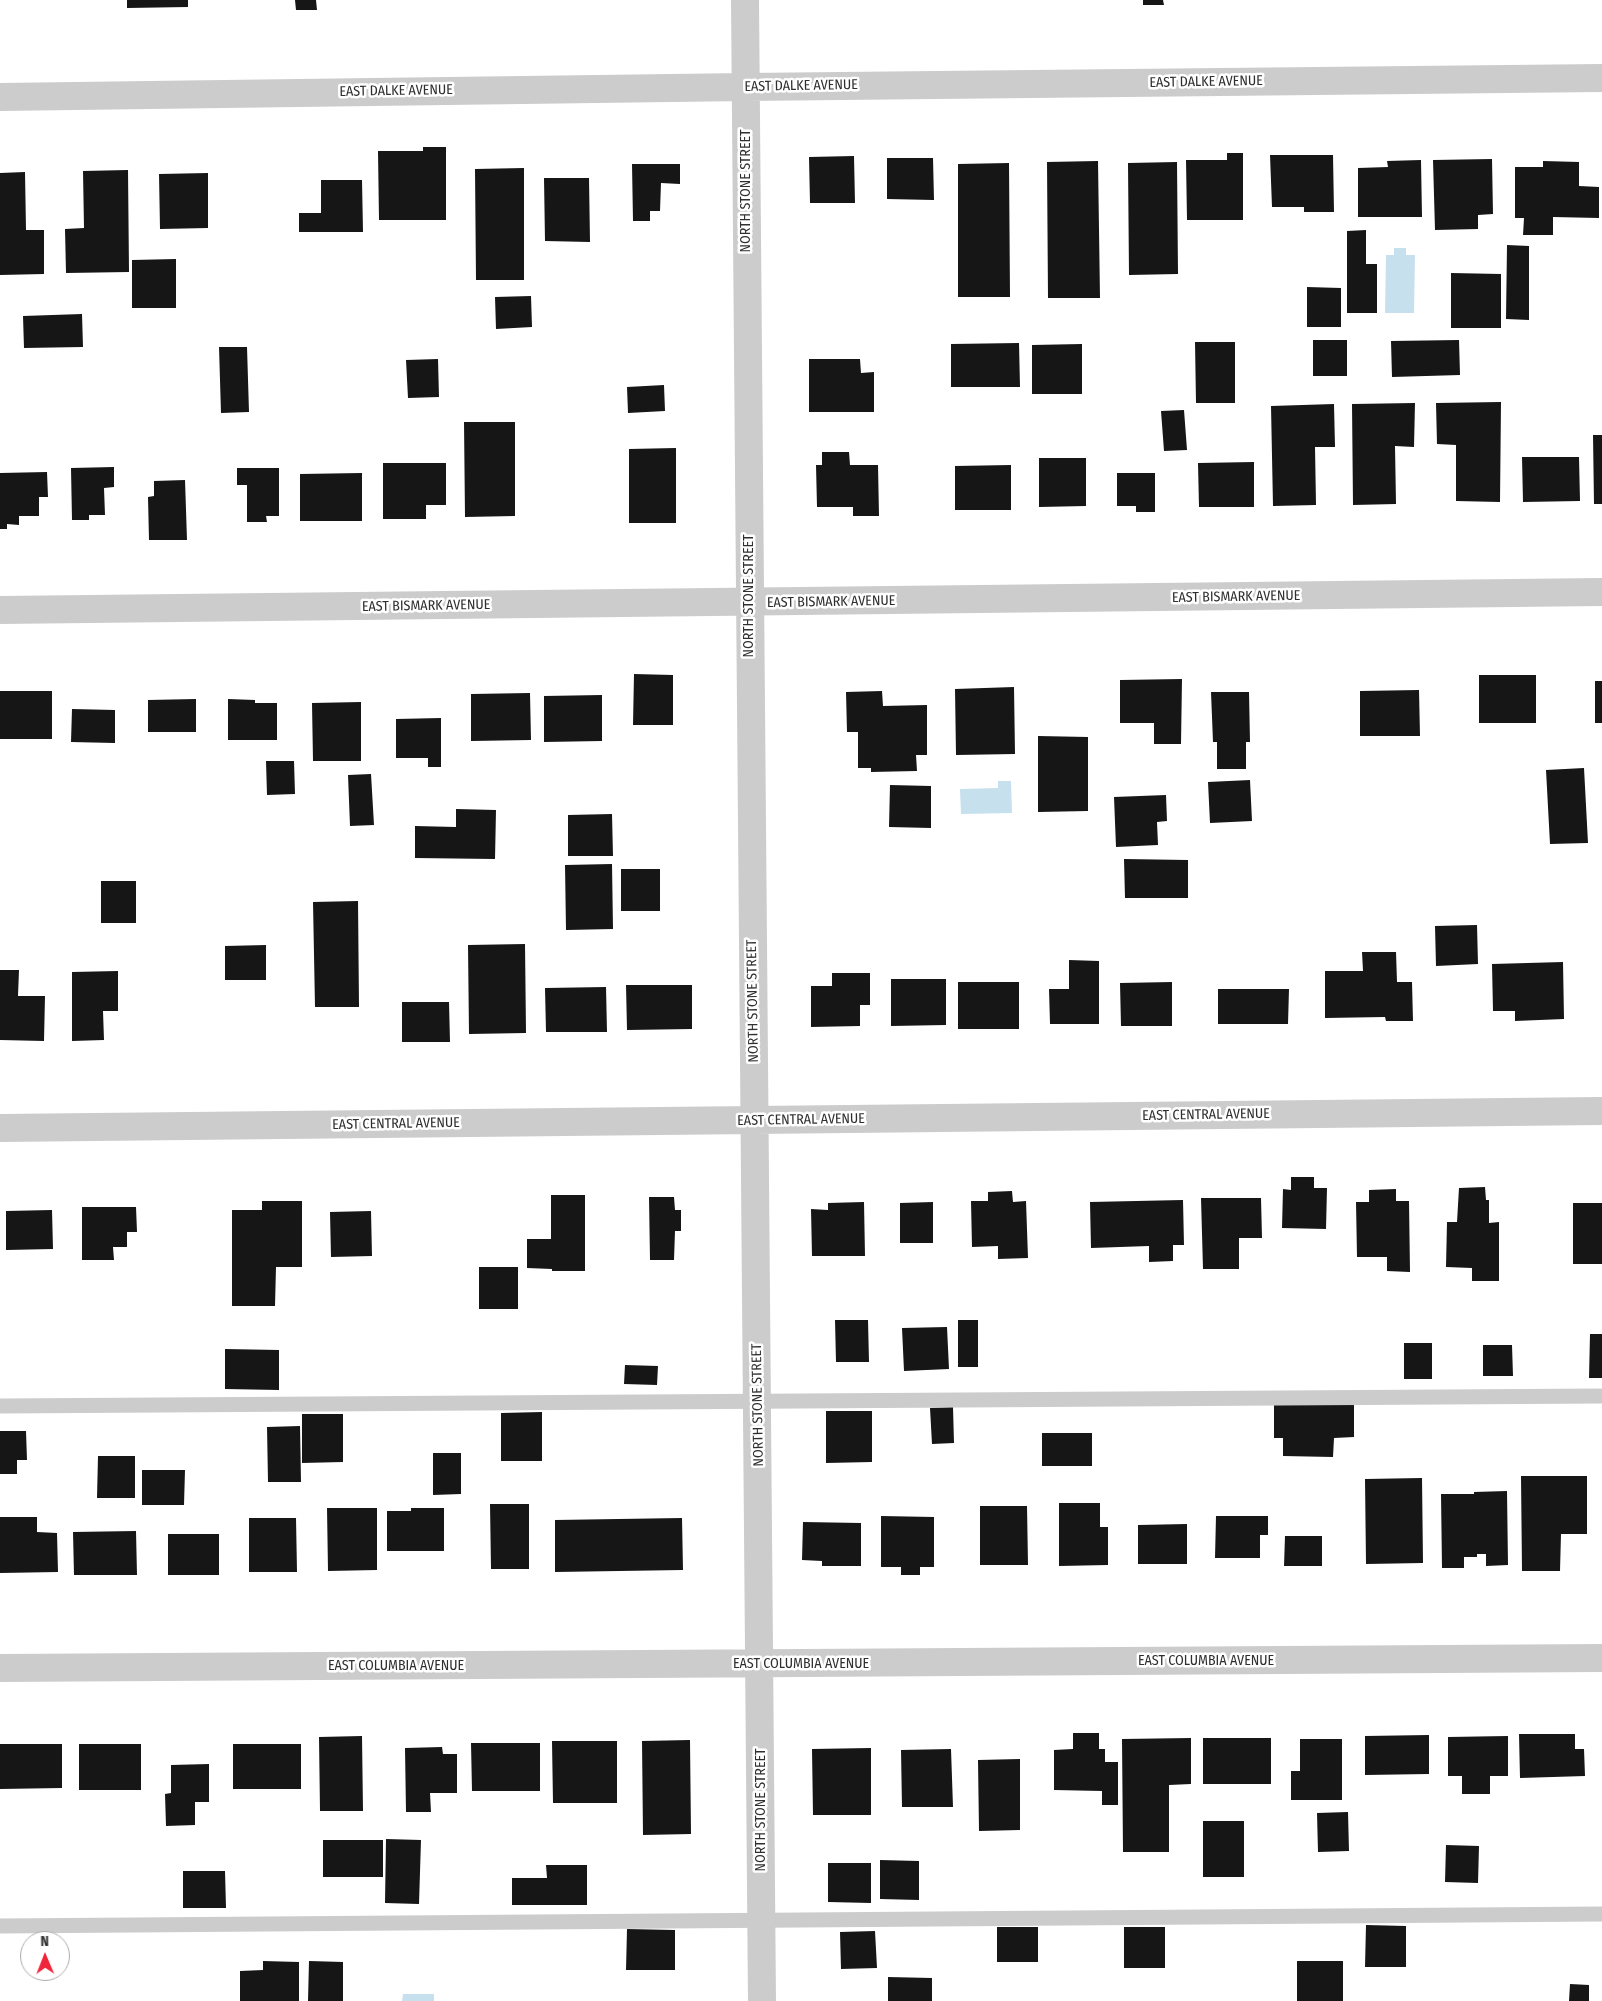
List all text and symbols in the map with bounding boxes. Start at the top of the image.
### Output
street label: EAST DALKE AVENUE [1149,73,1263,91]
street label: EAST DALKE AVENUE [744,77,858,95]
street label: EAST DALKE AVENUE [339,82,453,100]
street label: NORTH STONE STREET [738,129,754,253]
street label: NORTH STONE STREET [741,534,757,658]
street label: EAST BISMARK AVENUE [1172,587,1300,607]
street label: EAST BISMARK AVENUE [767,592,895,612]
street label: EAST BISMARK AVENUE [362,596,490,616]
street label: NORTH STONE STREET [744,939,762,1063]
street label: EAST CENTRAL AVENUE [1142,1105,1270,1125]
street label: EAST CENTRAL AVENUE [737,1110,865,1130]
street label: EAST CENTRAL AVENUE [332,1114,460,1134]
street label: NORTH STONE STREET [749,1343,767,1467]
street label: EAST COLUMBIA AVENUE [1138,1653,1274,1669]
street label: EAST COLUMBIA AVENUE [733,1656,869,1672]
street label: EAST COLUMBIA AVENUE [328,1658,464,1674]
street label: NORTH STONE STREET [753,1748,769,1872]
north arrow [20,1931,70,1981]
text: N [40,1933,49,1950]

